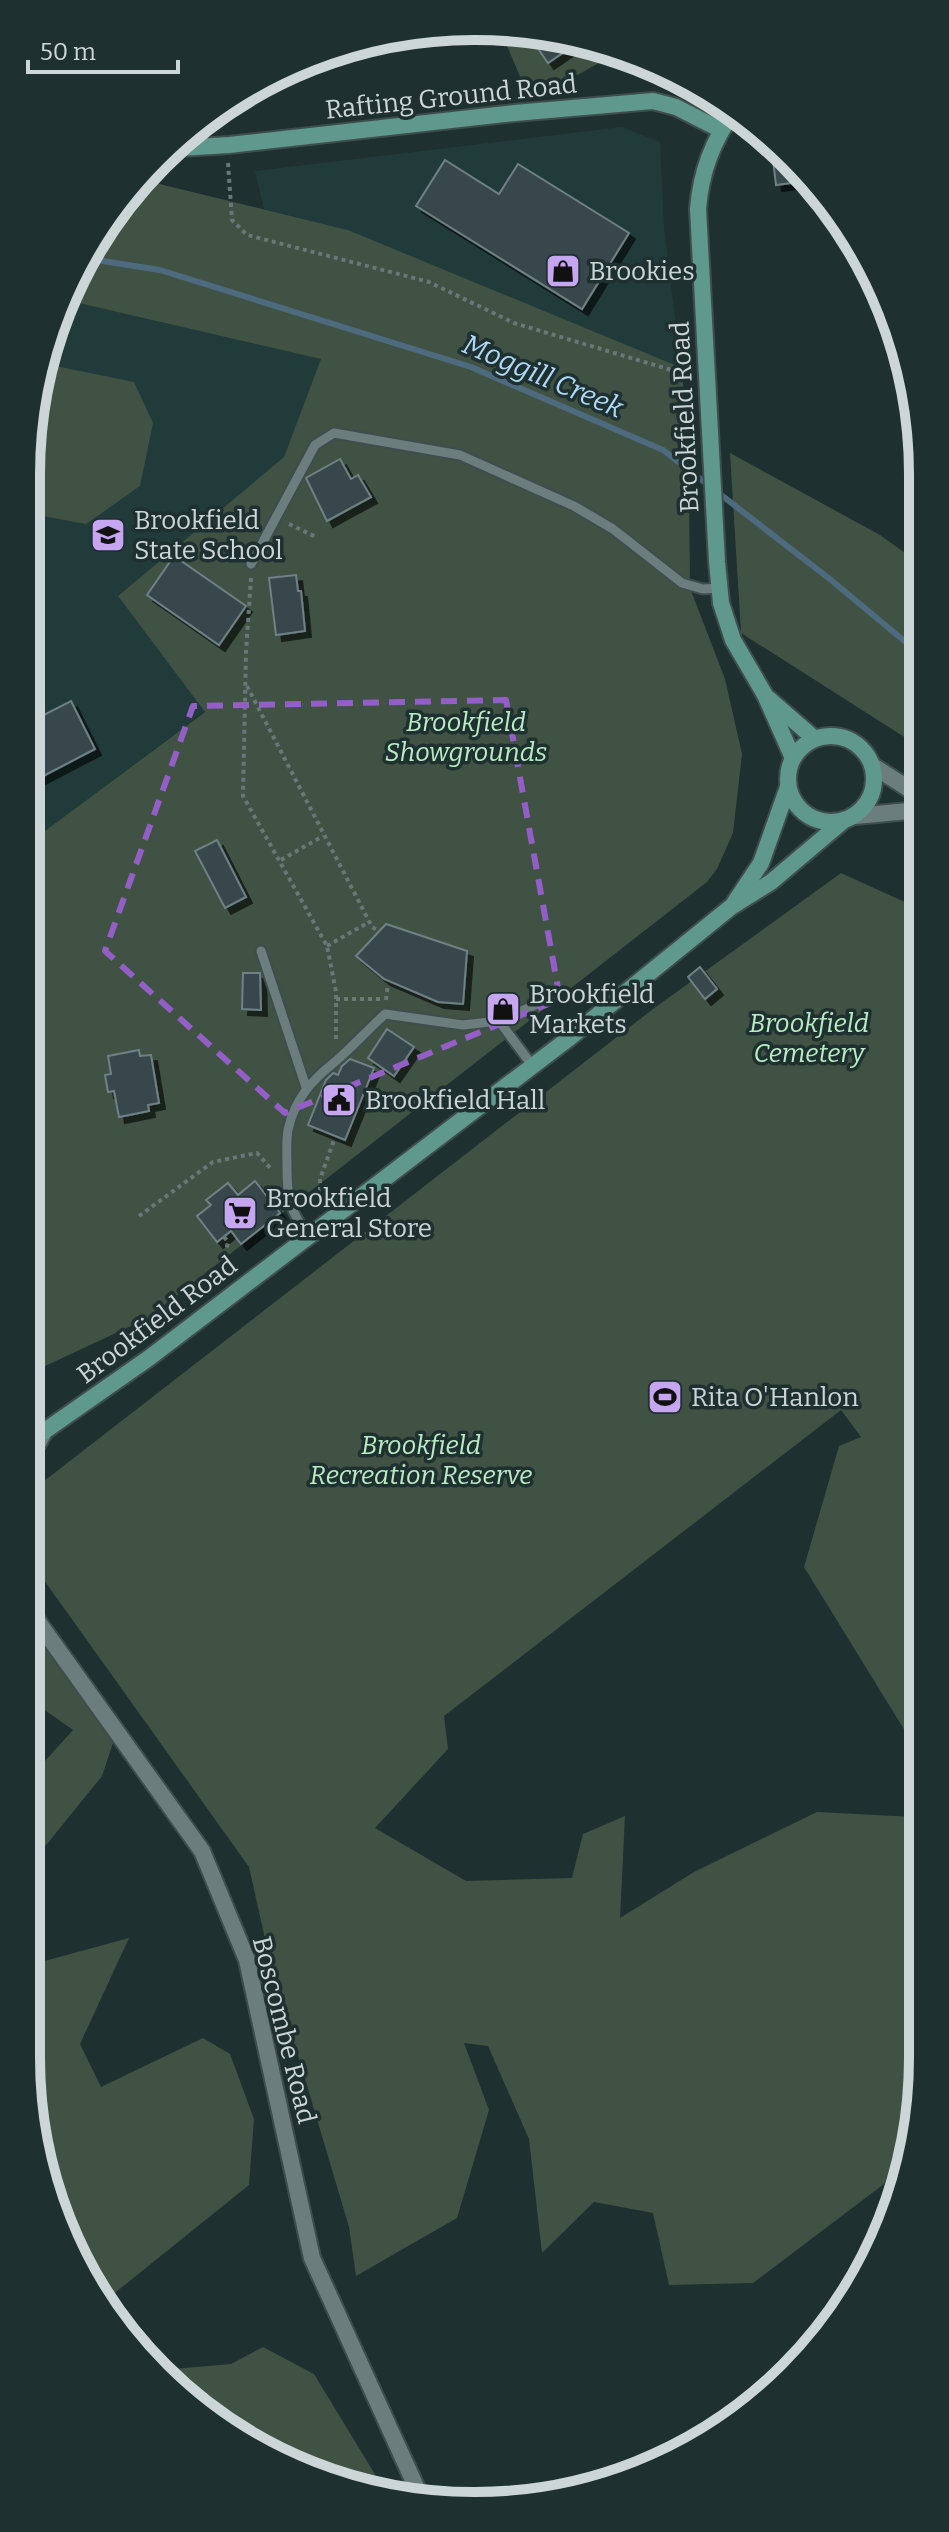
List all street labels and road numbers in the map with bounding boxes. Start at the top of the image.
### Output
street label: Rafting Ground Road [324,68,578,126]
street label: Brookfield Road [665,320,705,514]
street label: Brookfield Road [71,1250,243,1390]
street label: Boscombe Road [246,1933,322,2127]

